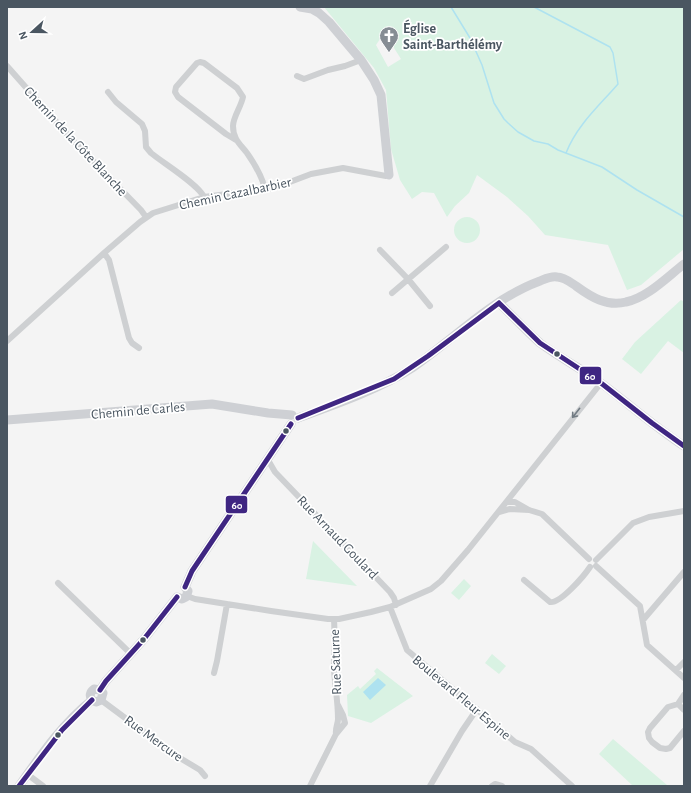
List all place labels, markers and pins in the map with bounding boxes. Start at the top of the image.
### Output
place label: Église Saint-Barthélémy [403,19,503,52]
church icon: Église Saint-Barthélémy [378,25,400,53]
unlabelled marker [552,349,562,359]
unlabelled marker [281,426,291,436]
unlabelled marker [138,635,148,645]
unlabelled marker [53,730,63,740]

